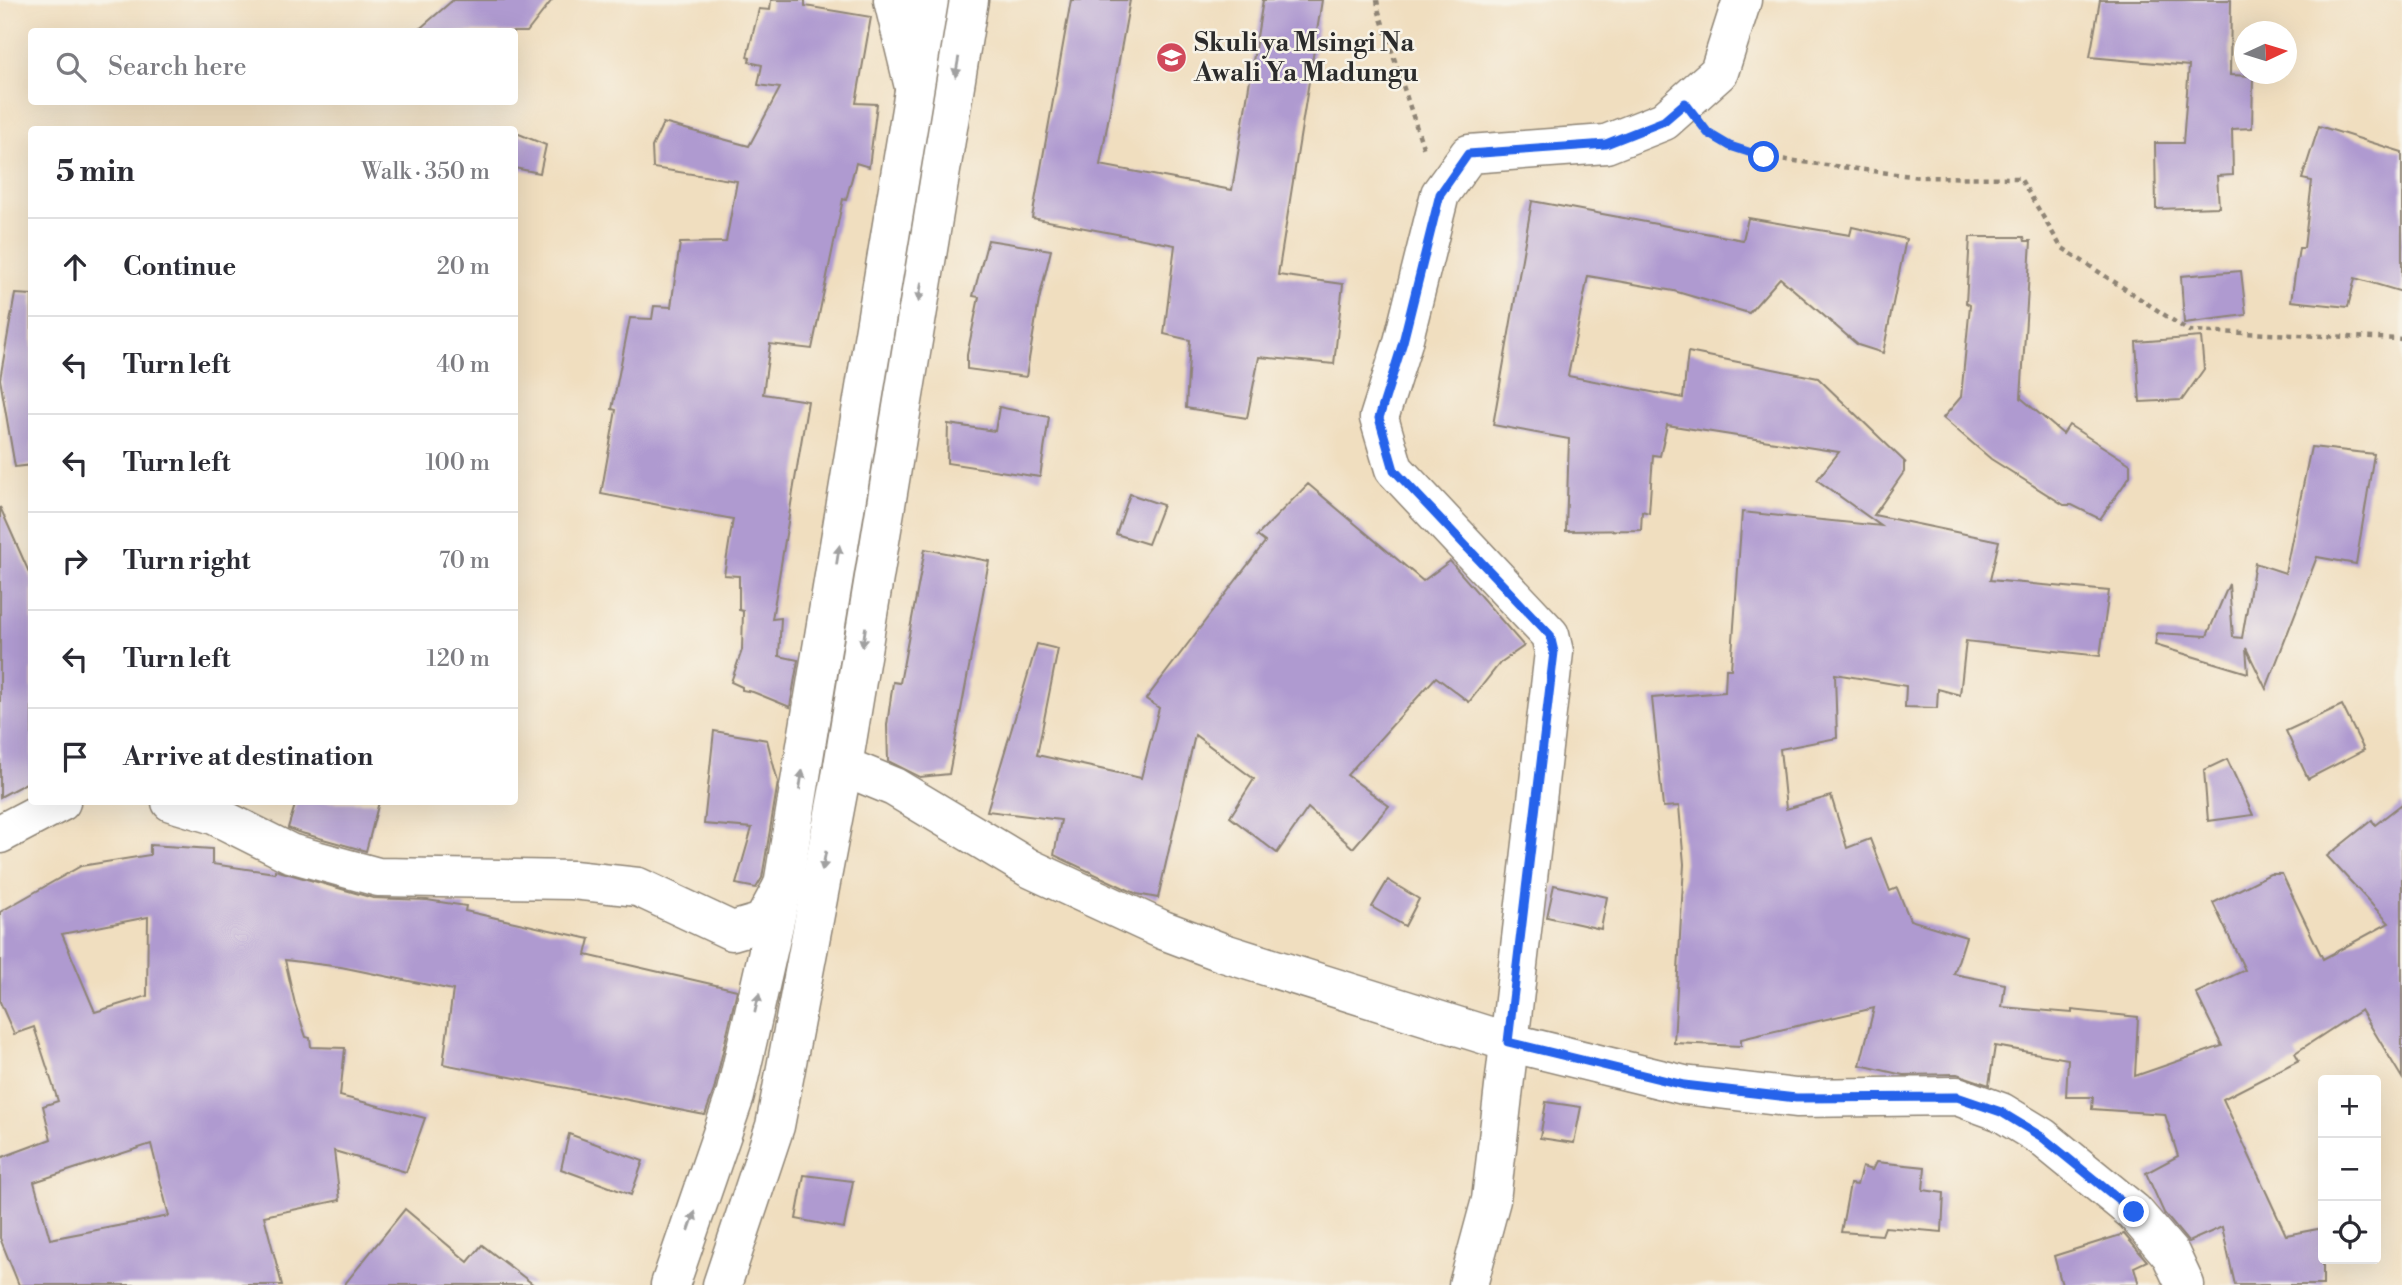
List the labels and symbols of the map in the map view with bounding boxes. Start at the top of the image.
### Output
north arrow [2234,21,2297,84]
place label: Skuli ya Msingi Na Awali Ya Madungu [1193,27,1418,89]
school or university icon: Skuli ya Msingi Na Awali Ya Madungu [1154,41,1188,75]
one-way arrow [951,56,962,78]
route start [1748,141,1779,172]
one-way arrow [914,281,925,303]
one-way arrow [833,544,844,566]
one-way arrow [858,626,869,648]
one-way arrow [796,769,807,791]
one-way arrow [819,850,830,872]
one-way arrow [751,992,762,1014]
route end [2118,1196,2149,1227]
one-way arrow [687,1210,698,1231]

